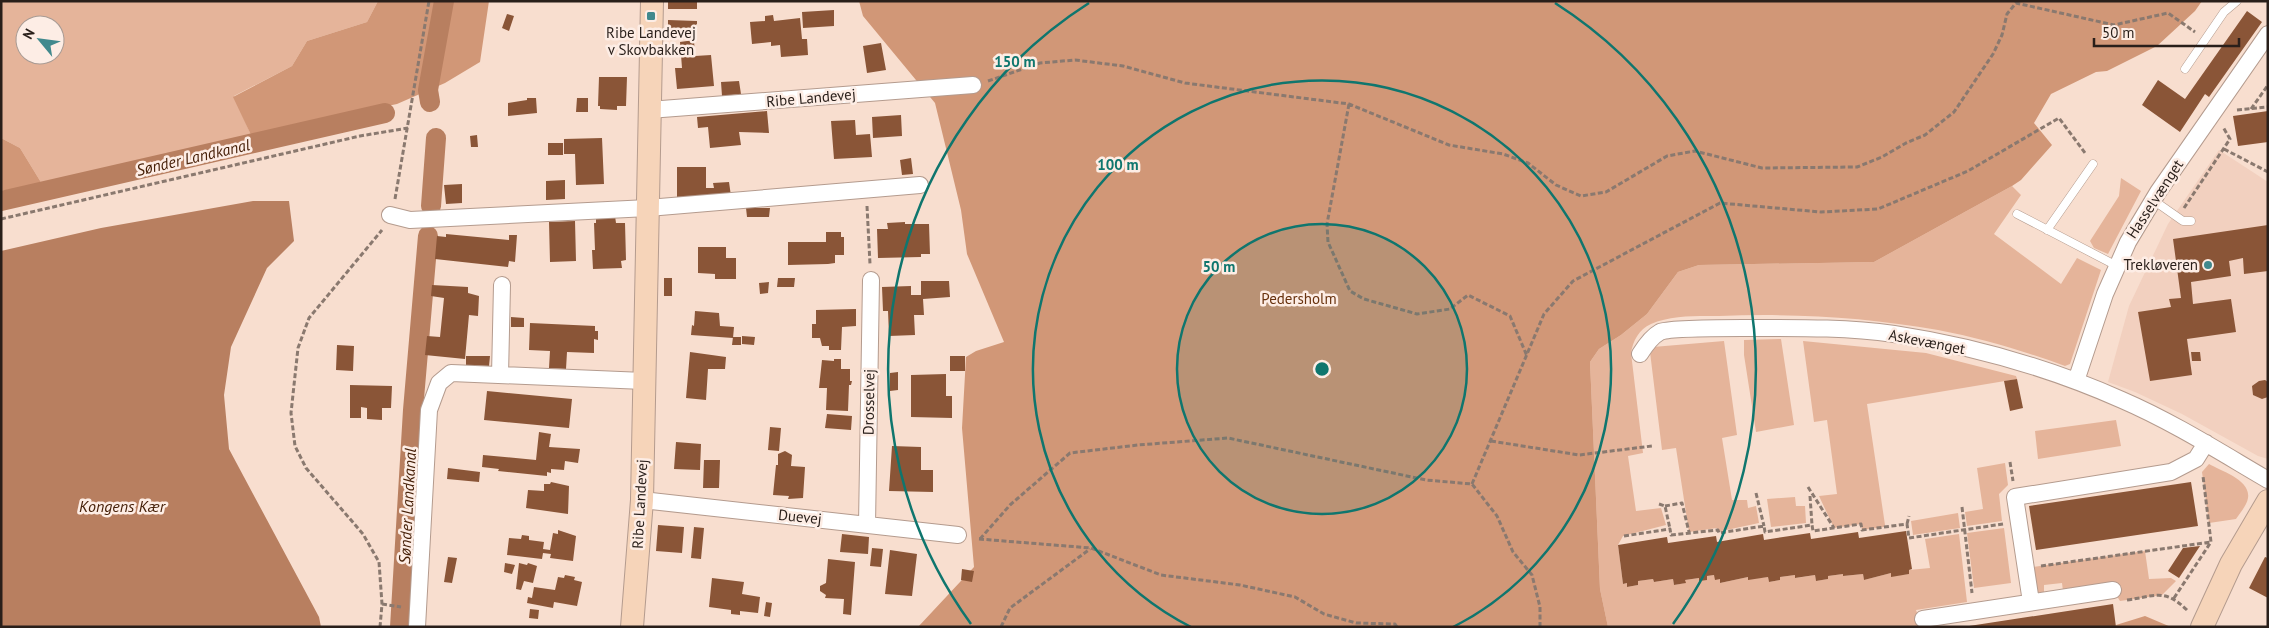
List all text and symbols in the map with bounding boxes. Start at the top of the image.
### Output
marker: Ribe Landevej v Skovbakken [645,10,657,22]
north arrow [15,15,65,65]
scale bar [2094,15,2239,47]
place label: Ribe Landevej v Skovbakken [606,23,696,59]
text: 50 m [2102,23,2135,42]
text: N [19,25,39,42]
text: 150 m [994,52,1036,71]
street label: Ribe Landevej [765,84,857,111]
water label: Sønder Landkanal [134,134,252,180]
text: 100 m [1097,155,1139,174]
street label: Hasselvænget [2122,156,2187,242]
place label: Trekløveren [2123,255,2198,274]
text: 50 m [1203,257,1235,276]
marker: Trekløveren [2202,259,2214,271]
park label: Pedersholm [1261,289,1337,308]
street label: Askevænget [1887,325,1967,358]
centre of rings [1313,360,1331,378]
street label: Drosselvej [858,369,879,435]
water label: Sønder Landkanal [394,447,420,565]
street label: Ribe Landevej [628,459,651,549]
water label: Kongens Kær [79,496,167,516]
street label: Duevej [777,505,823,528]

